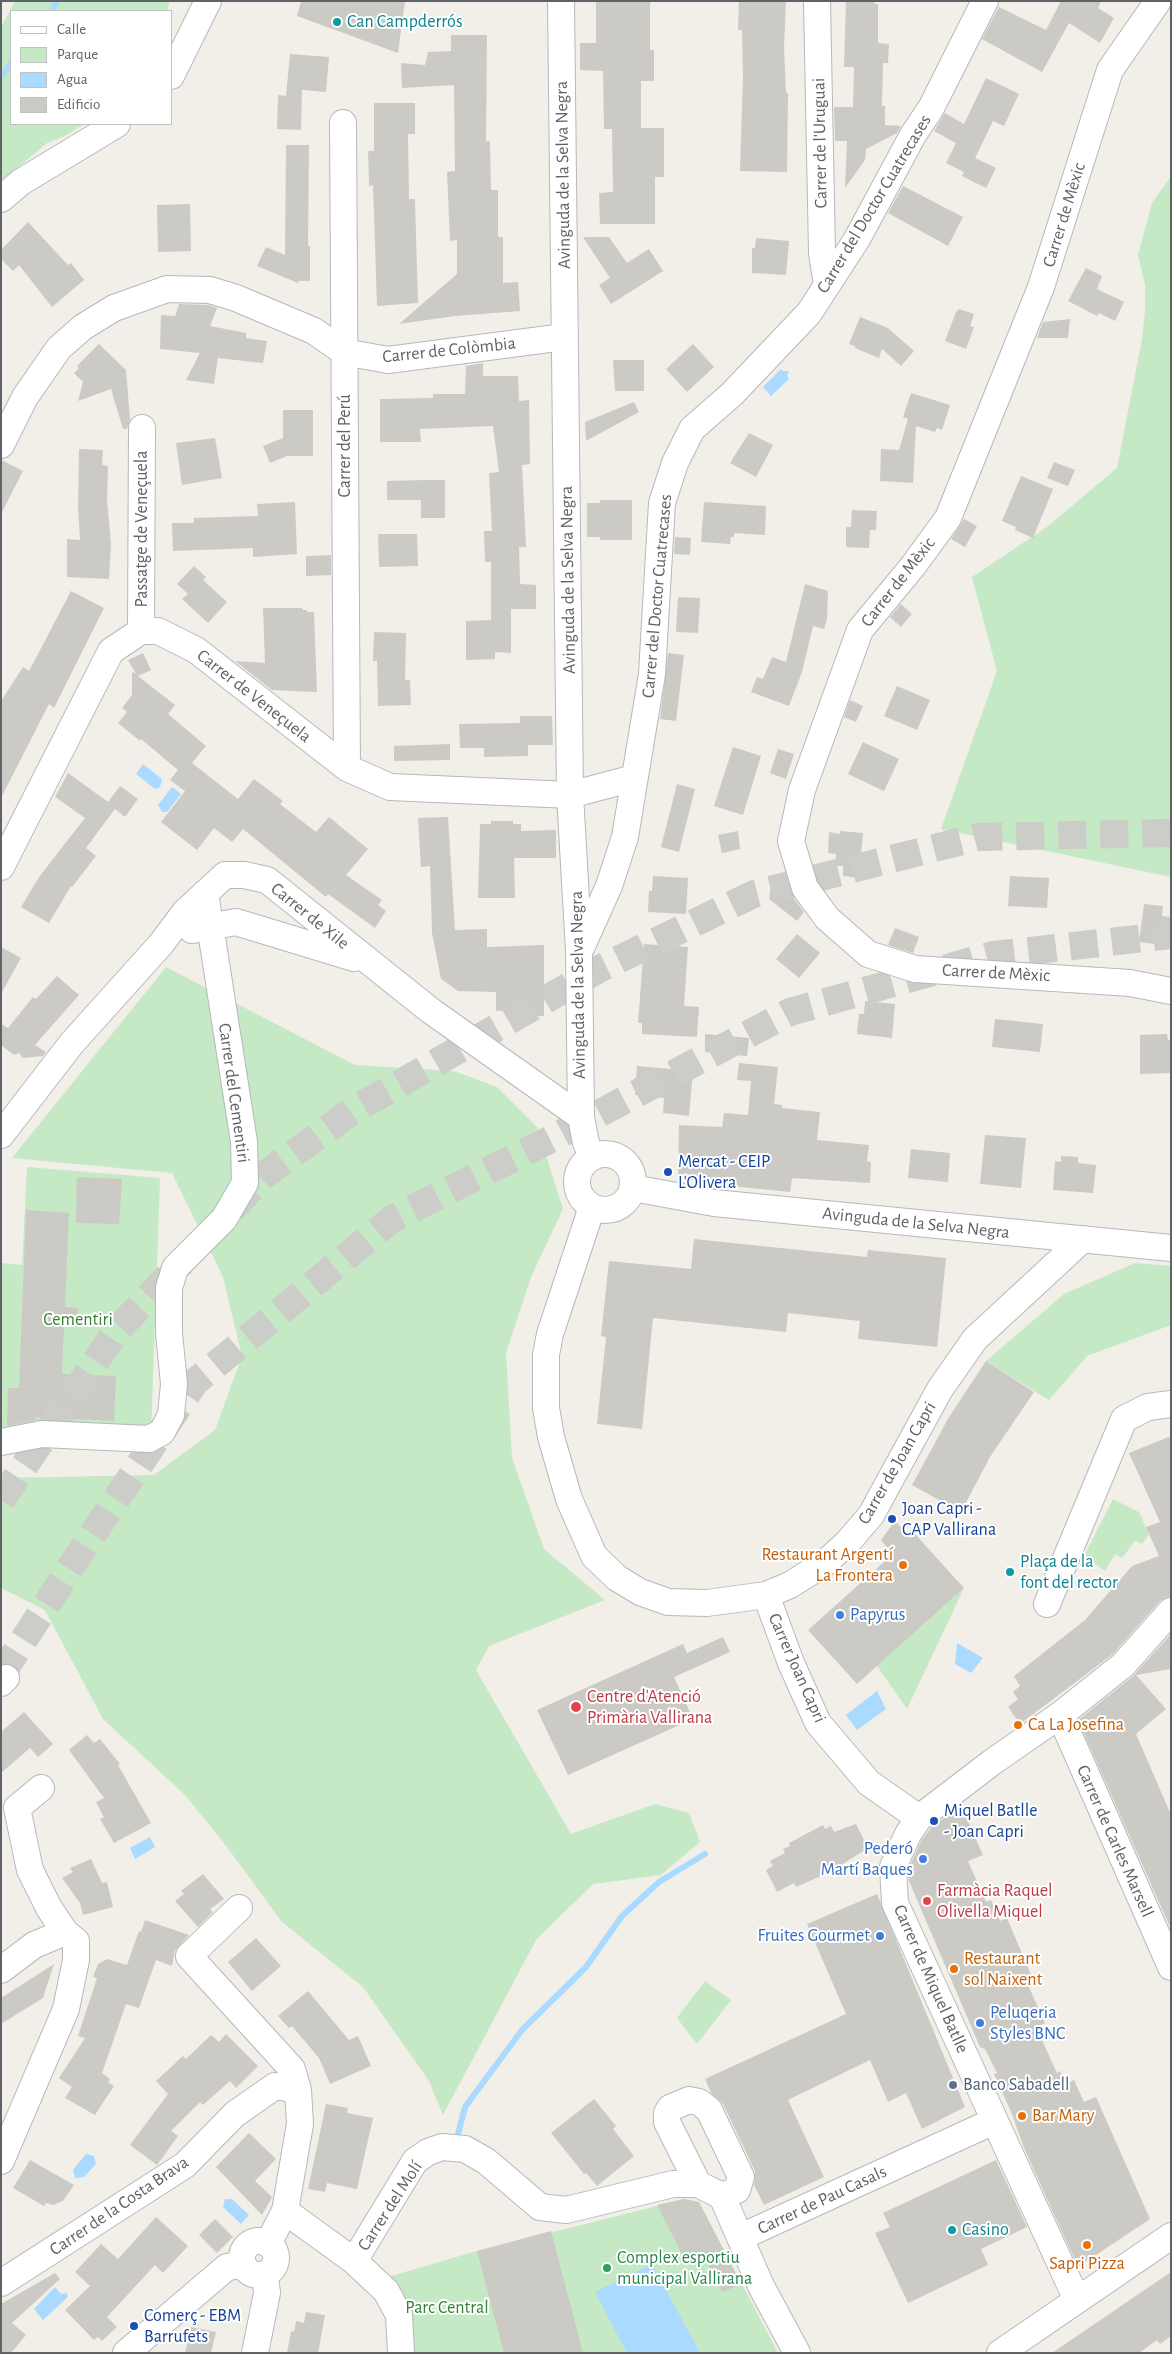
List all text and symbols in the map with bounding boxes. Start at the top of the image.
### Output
legend [10,10,172,125]
place label: Can Campderrós [347,11,463,33]
marker: Can Campderrós [331,16,343,28]
text: Calle [57,22,86,37]
text: Parque [57,47,98,62]
text: Agua [57,72,88,87]
street label: Carrer de l'Uruguai [808,77,832,209]
street label: Avinguda de la Selva Negra [551,81,575,269]
text: Edificio [57,97,100,112]
street label: Carrer del Doctor Cuatrecases [812,111,936,297]
street label: Carrer de Mèxic [1038,160,1090,270]
street label: Carrer de Colòmbia [381,332,517,368]
street label: Carrer del Perú [334,394,356,498]
street label: Passatge de Veneçuela [131,450,153,608]
street label: Avinguda de la Selva Negra [556,486,580,674]
street label: Carrer del Doctor Cuatrecases [637,493,677,699]
street label: Carrer de Mèxic [856,533,940,631]
street label: Carrer de Veneçuela [193,645,315,747]
street label: Carrer de Xile [266,878,354,954]
street label: Avinguda de la Selva Negra [566,891,590,1079]
street label: Carrer de Mèxic [941,959,1051,987]
street label: Carrer del Cementiri [214,1022,254,1164]
place label: Mercat - CEIP L'Olivera [678,1151,770,1194]
marker: Mercat - CEIP L'Olivera [662,1166,674,1178]
street label: Avinguda de la Selva Negra [821,1202,1011,1244]
park label: Cementiri [43,1309,113,1331]
street label: Carrer de Joan Capri [853,1398,941,1528]
place label: Joan Capri - CAP Vallirana [902,1498,996,1540]
marker: Joan Capri - CAP Vallirana [886,1513,898,1525]
place label: Restaurant Argentí La Frontera [761,1544,893,1586]
place label: Plaça de la font del rector [1020,1551,1118,1594]
marker: Restaurant Argentí La Frontera [897,1559,909,1571]
marker: Plaça de la font del rector [1004,1566,1016,1578]
place label: Papyrus [850,1604,905,1626]
marker: Papyrus [834,1609,846,1621]
street label: Carrer Joan Capri [763,1610,831,1726]
place label: Centre d'Atenció Primària Vallirana [587,1686,712,1728]
marker: Centre d'Atenció Primària Vallirana [569,1700,583,1714]
place label: Ca La Josefina [1028,1714,1124,1736]
marker: Ca La Josefina [1012,1719,1024,1731]
street label: Carrer de Carles Marsell [1072,1762,1158,1920]
place label: Miquel Batlle - Joan Capri [944,1800,1038,1842]
marker: Miquel Batlle - Joan Capri [928,1815,940,1827]
place label: Pederó Martí Baques [821,1838,913,1880]
marker: Pederó Martí Baques [917,1853,929,1865]
place label: Farmàcia Raquel Olivella Miquel [937,1880,1053,1922]
marker: Farmàcia Raquel Olivella Miquel [921,1895,933,1907]
street label: Carrer de Miquel Batlle [889,1901,973,2057]
place label: Fruites Gourmet [758,1925,870,1947]
marker: Fruites Gourmet [874,1930,886,1942]
place label: Restaurant sol Naixent [964,1948,1042,1990]
marker: Restaurant sol Naixent [948,1963,960,1975]
place label: Peluqeria Styles BNC [990,2002,1065,2045]
marker: Peluqeria Styles BNC [974,2017,986,2029]
place label: Banco Sabadell [963,2074,1069,2096]
marker: Banco Sabadell [947,2079,959,2091]
place label: Bar Mary [1032,2105,1094,2127]
marker: Bar Mary [1016,2110,1028,2122]
street label: Carrer de la Costa Brava [45,2152,193,2260]
street label: Carrer del Molí [353,2157,427,2255]
street label: Carrer de Pau Casals [754,2161,890,2239]
place label: Casino [962,2219,1009,2241]
marker: Casino [946,2224,958,2236]
marker: Sapri Pizza [1081,2239,1093,2251]
place label: Complex esportiu municipal Vallirana [617,2247,752,2290]
place label: Sapri Pizza [1049,2253,1125,2275]
marker: Complex esportiu municipal Vallirana [601,2262,613,2274]
park label: Parc Central [405,2297,489,2319]
place label: Comerç - EBM Barrufets [144,2305,241,2348]
marker: Comerç - EBM Barrufets [128,2320,140,2332]

